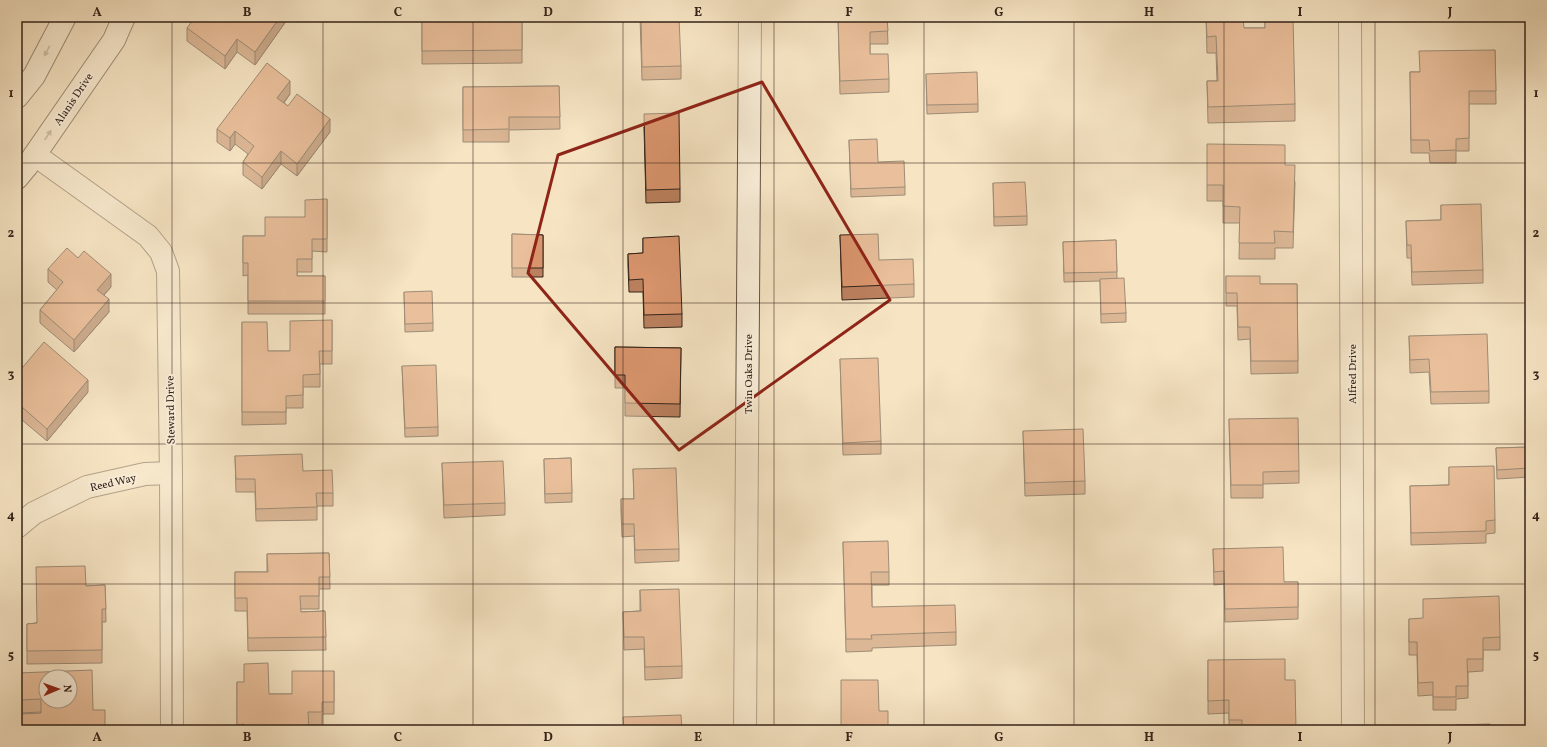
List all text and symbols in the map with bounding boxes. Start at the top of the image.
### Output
text: A [92,4,102,22]
text: B [243,4,252,22]
text: C [394,4,402,22]
text: D [543,4,553,22]
text: E [694,4,702,22]
text: F [845,4,853,22]
text: G [994,4,1004,22]
text: H [1144,4,1154,22]
text: I [1298,4,1303,22]
text: J [1447,4,1453,22]
one-way arrow [44,46,50,57]
street label: Alanis Drive [51,71,97,129]
text: 1 [8,85,14,103]
text: 1 [1533,85,1539,103]
one-way arrow [44,130,52,141]
text: 2 [8,225,15,243]
text: 2 [1533,225,1540,243]
street label: Twin Oaks Drive [742,334,757,414]
street label: Alfred Drive [1346,344,1361,404]
text: 3 [8,366,15,384]
text: 3 [1533,366,1540,384]
street label: Steward Drive [163,375,180,444]
street label: Reed Way [89,471,138,496]
text: 4 [7,507,15,525]
text: 4 [1532,507,1540,525]
text: 5 [8,647,14,665]
text: 5 [1533,647,1539,665]
north arrow [38,669,78,709]
text: N [59,684,74,693]
text: A [92,729,102,747]
text: B [243,729,252,747]
text: C [394,729,402,747]
text: D [543,729,553,747]
text: E [694,729,702,747]
text: F [845,729,853,747]
text: G [994,729,1004,747]
text: H [1144,729,1154,747]
text: I [1298,729,1303,747]
text: J [1447,729,1453,747]

